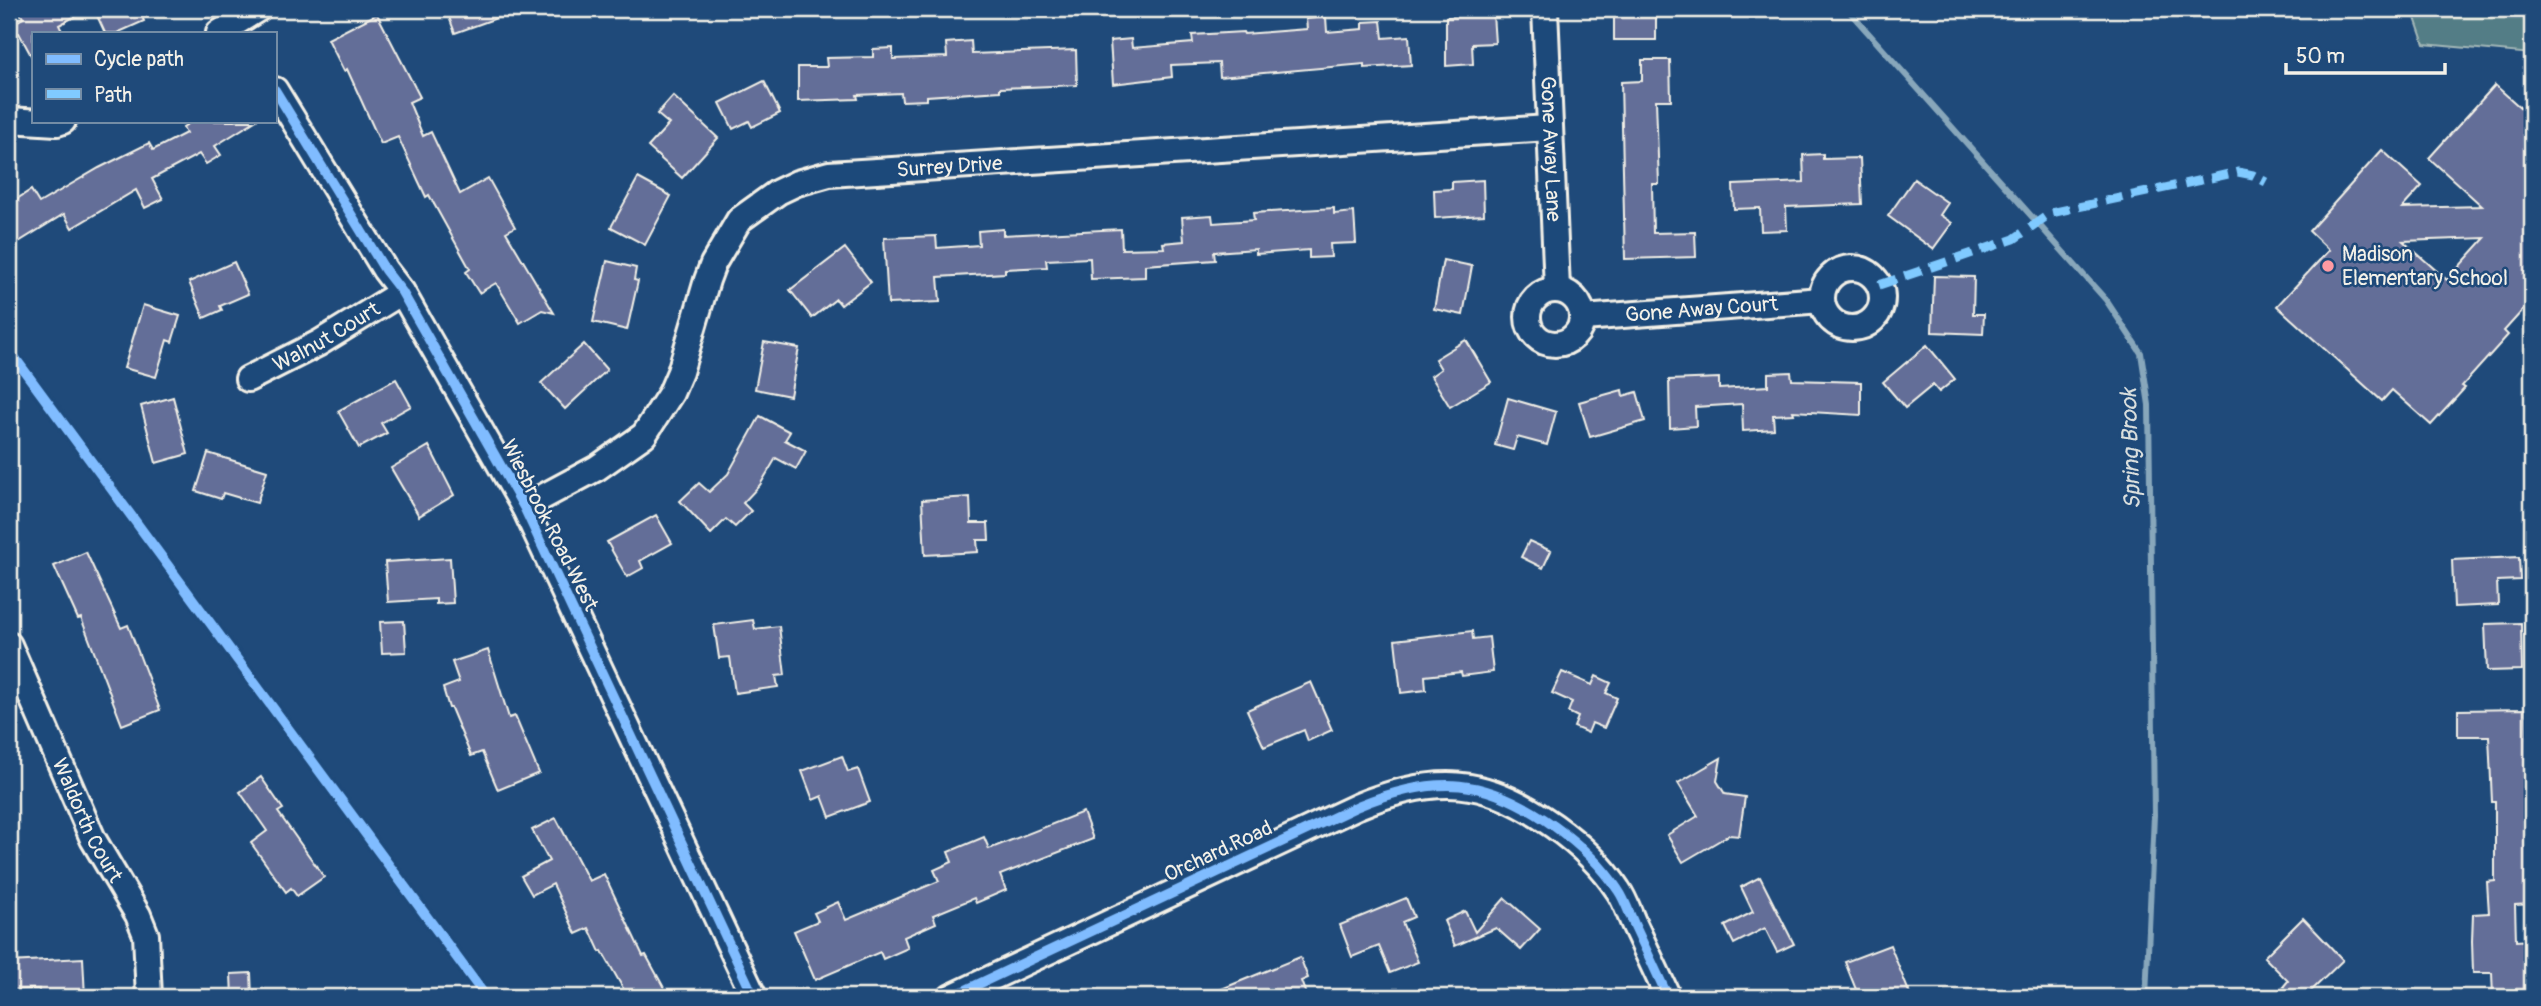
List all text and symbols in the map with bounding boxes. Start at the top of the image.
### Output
legend [32,32,276,122]
scale bar [2286,32,2445,76]
text: 50 m [2296,43,2345,70]
text: Cycle path [94,46,184,73]
street label: Gone Away Lane [1534,76,1567,223]
text: Path [94,82,132,109]
street label: Surrey Drive [896,150,1004,184]
place label: Madison Elementary School [2342,241,2508,292]
marker: Madison Elementary School [2320,258,2336,274]
street label: Gone Away Court [1624,290,1780,329]
street label: Walnut Court [268,296,385,378]
water label: Spring Brook [2114,386,2147,510]
street label: Wiesbrook Road West [495,435,605,616]
street label: Waldorth Court [46,754,129,888]
street label: Orchard Road [1160,815,1277,888]

